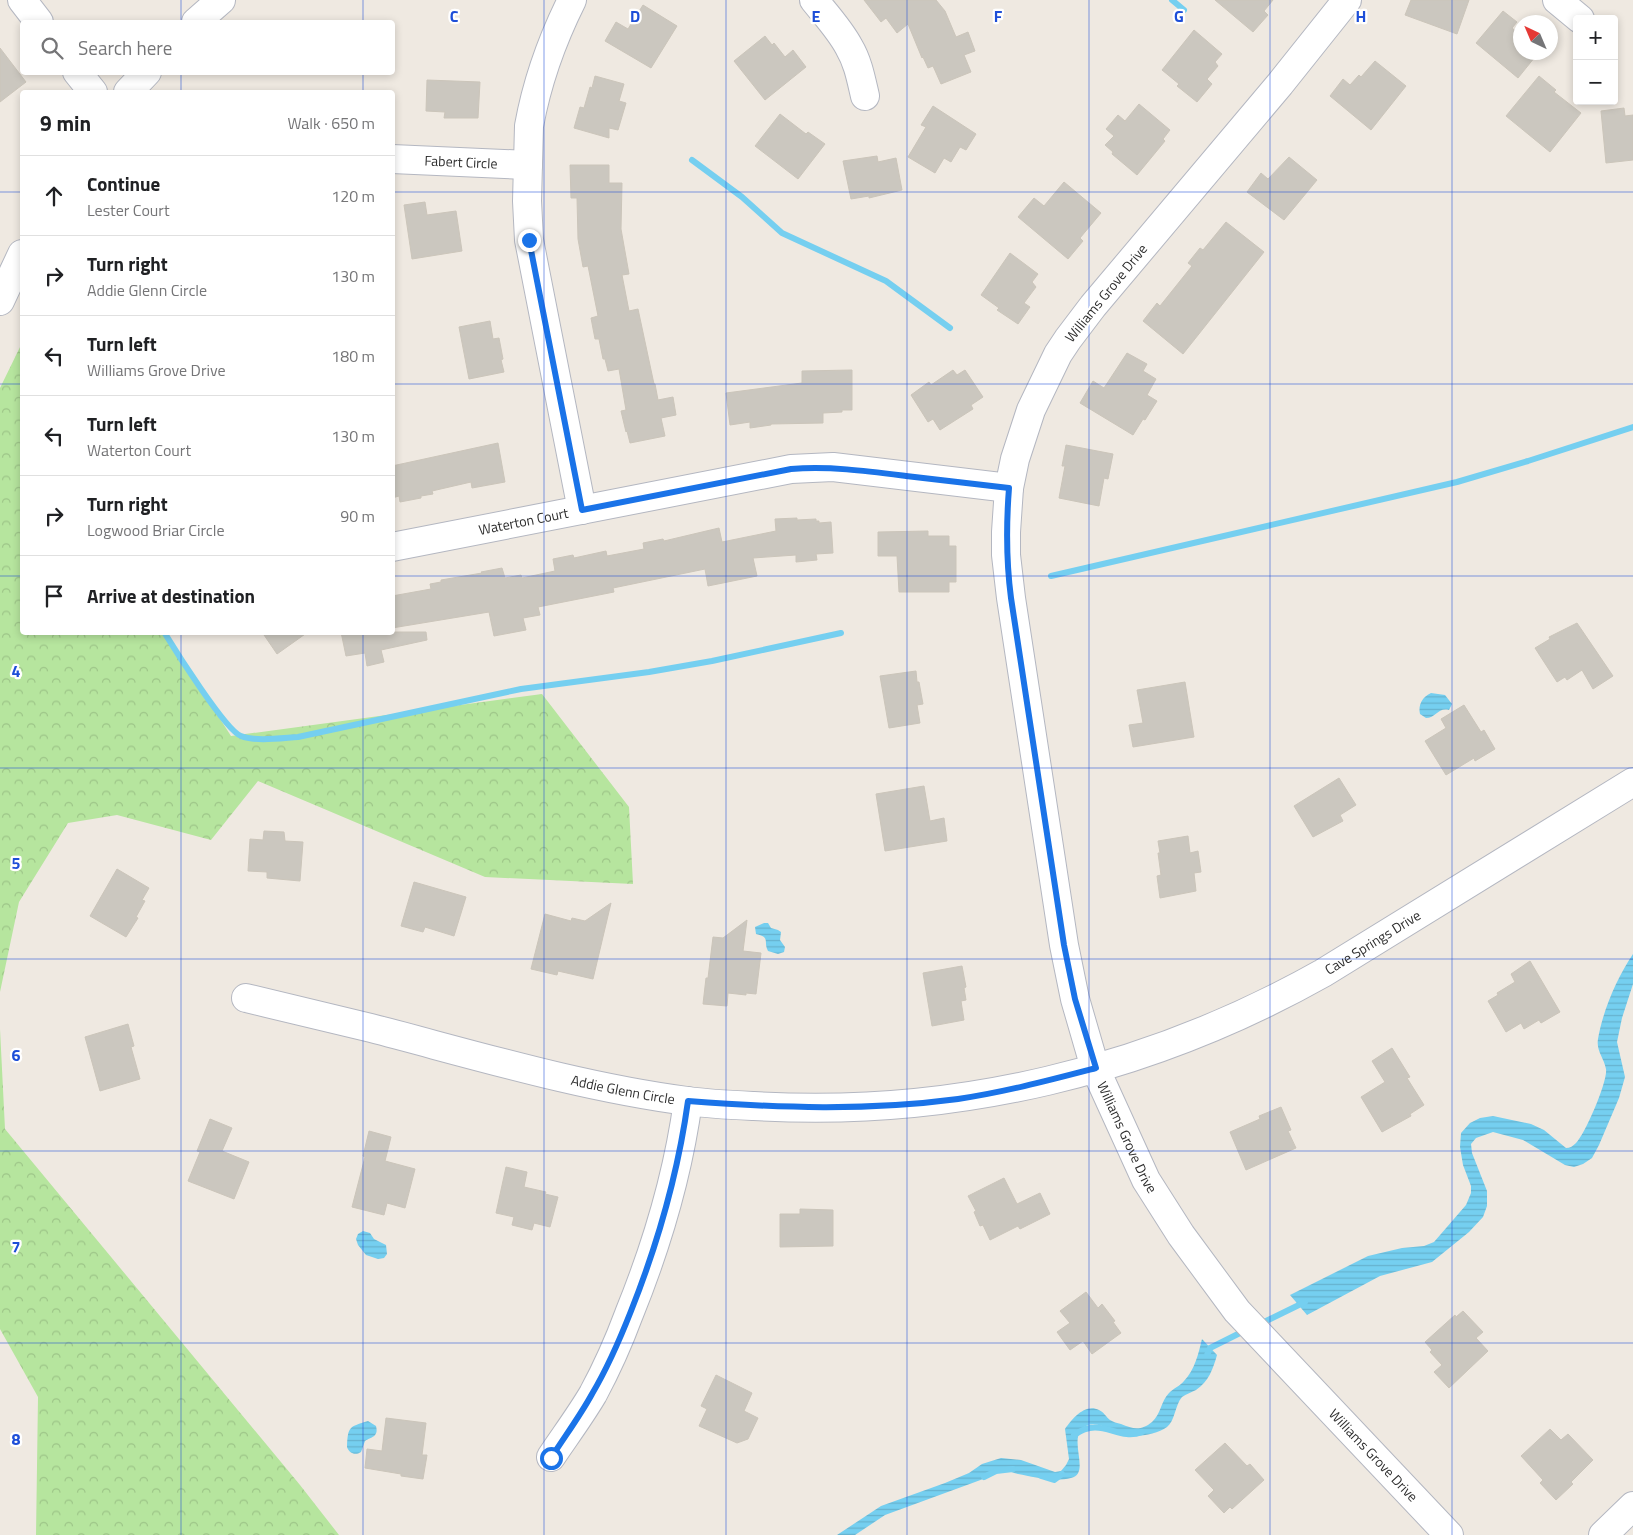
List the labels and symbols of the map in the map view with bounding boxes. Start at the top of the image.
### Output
text: C [450,4,459,28]
text: D [630,4,640,28]
text: E [812,4,821,28]
text: F [994,4,1003,28]
text: G [1174,4,1184,28]
text: H [1356,4,1366,28]
north arrow [1513,15,1558,60]
street label: Fabert Circle [424,149,498,174]
route end [518,229,541,252]
street label: Williams Grove Drive [1059,239,1152,346]
street label: Waterton Court [477,502,570,540]
text: 4 [12,659,21,683]
text: 5 [12,851,21,875]
street label: Cave Springs Drive [1320,904,1424,980]
text: 6 [12,1043,21,1067]
street label: Addie Glenn Circle [569,1069,676,1109]
street label: Williams Grove Drive [1092,1077,1163,1197]
text: 7 [12,1235,20,1259]
street label: Williams Grove Drive [1324,1404,1423,1506]
text: 8 [12,1427,21,1451]
route start [540,1447,563,1470]

